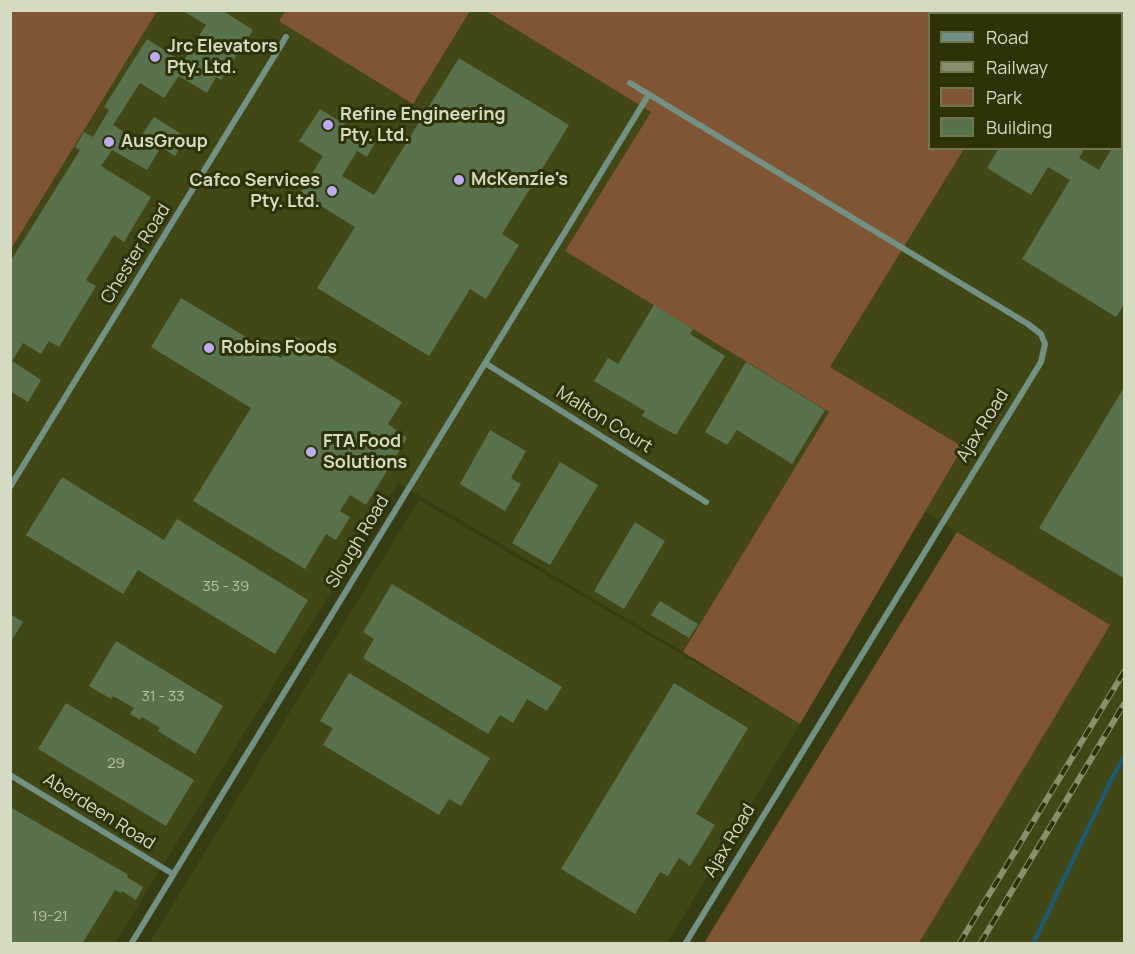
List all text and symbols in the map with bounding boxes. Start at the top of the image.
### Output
legend [928,12,1123,150]
text: Road [986,25,1029,49]
place label: Jrc Elevators Pty. Ltd. [167,36,278,78]
marker: Jrc Elevators Pty. Ltd. [148,50,162,64]
text: Railway [986,55,1048,79]
text: Park [986,85,1022,109]
place label: Refine Engineering Pty. Ltd. [340,104,506,146]
text: Building [986,115,1052,139]
marker: Refine Engineering Pty. Ltd. [321,118,335,132]
place label: AusGroup [121,131,208,153]
marker: AusGroup [102,135,116,149]
place label: McKenzie's [471,169,568,191]
place label: Cafco Services Pty. Ltd. [190,170,320,213]
marker: McKenzie's [452,173,466,187]
marker: Cafco Services Pty. Ltd. [325,184,339,198]
street label: Chester Road [97,200,175,308]
place label: Robins Foods [221,337,337,359]
marker: Robins Foods [202,341,216,355]
street label: Malton Court [552,382,656,458]
street label: Ajax Road [952,386,1014,466]
place label: FTA Food Solutions [323,431,407,474]
marker: FTA Food Solutions [304,445,318,459]
street label: Slough Road [322,492,394,592]
house number: 35 - 39 [203,578,249,596]
house number: 31 - 33 [141,688,185,706]
house number: 29 [107,755,125,773]
street label: Aberdeen Road [39,769,159,855]
street label: Ajax Road [700,800,760,882]
house number: 19-21 [32,908,68,926]

